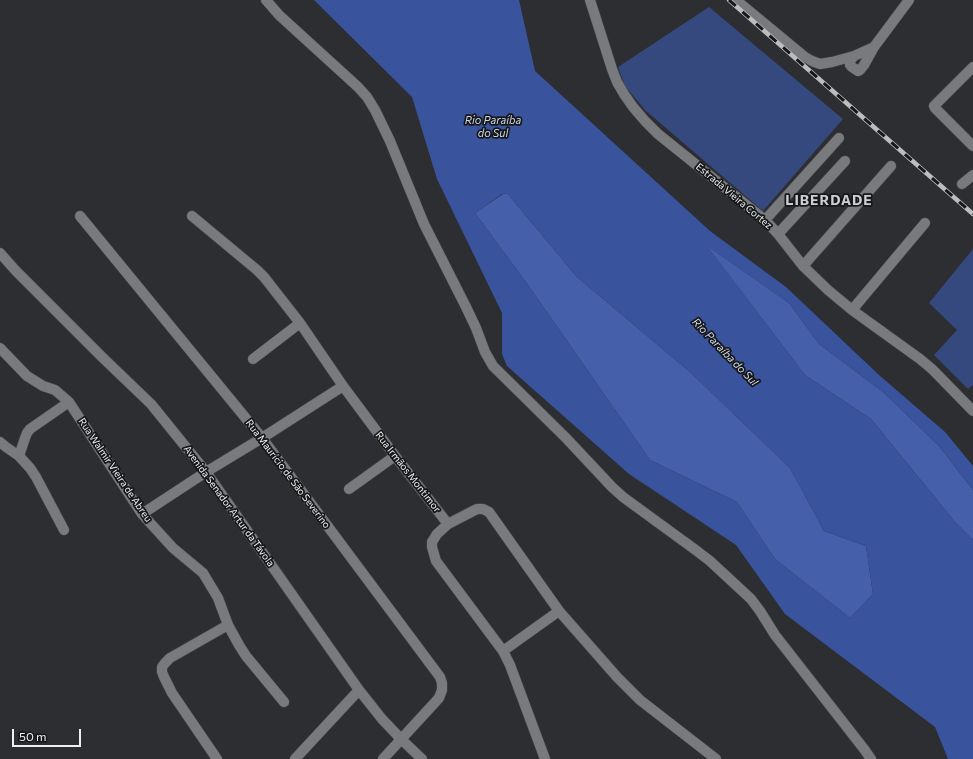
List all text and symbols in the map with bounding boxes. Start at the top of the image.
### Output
water label: Rio Paraíba do Sul [465,113,521,139]
street label: Estrada Vieira Cortez [693,161,775,231]
district label: LIBERDADE [785,192,873,208]
water label: Rio Paraíba do Sul [689,315,761,389]
street label: Rua Walmir Vieira de Abreu [76,416,154,524]
street label: Rua Maurício de São Severino [243,417,333,531]
street label: Rua Irmãos Montimor [373,429,443,515]
street label: Avenida Senador Artur da Távola [181,443,277,569]
scale bar [14,721,83,747]
text: 50 m [19,729,47,743]

